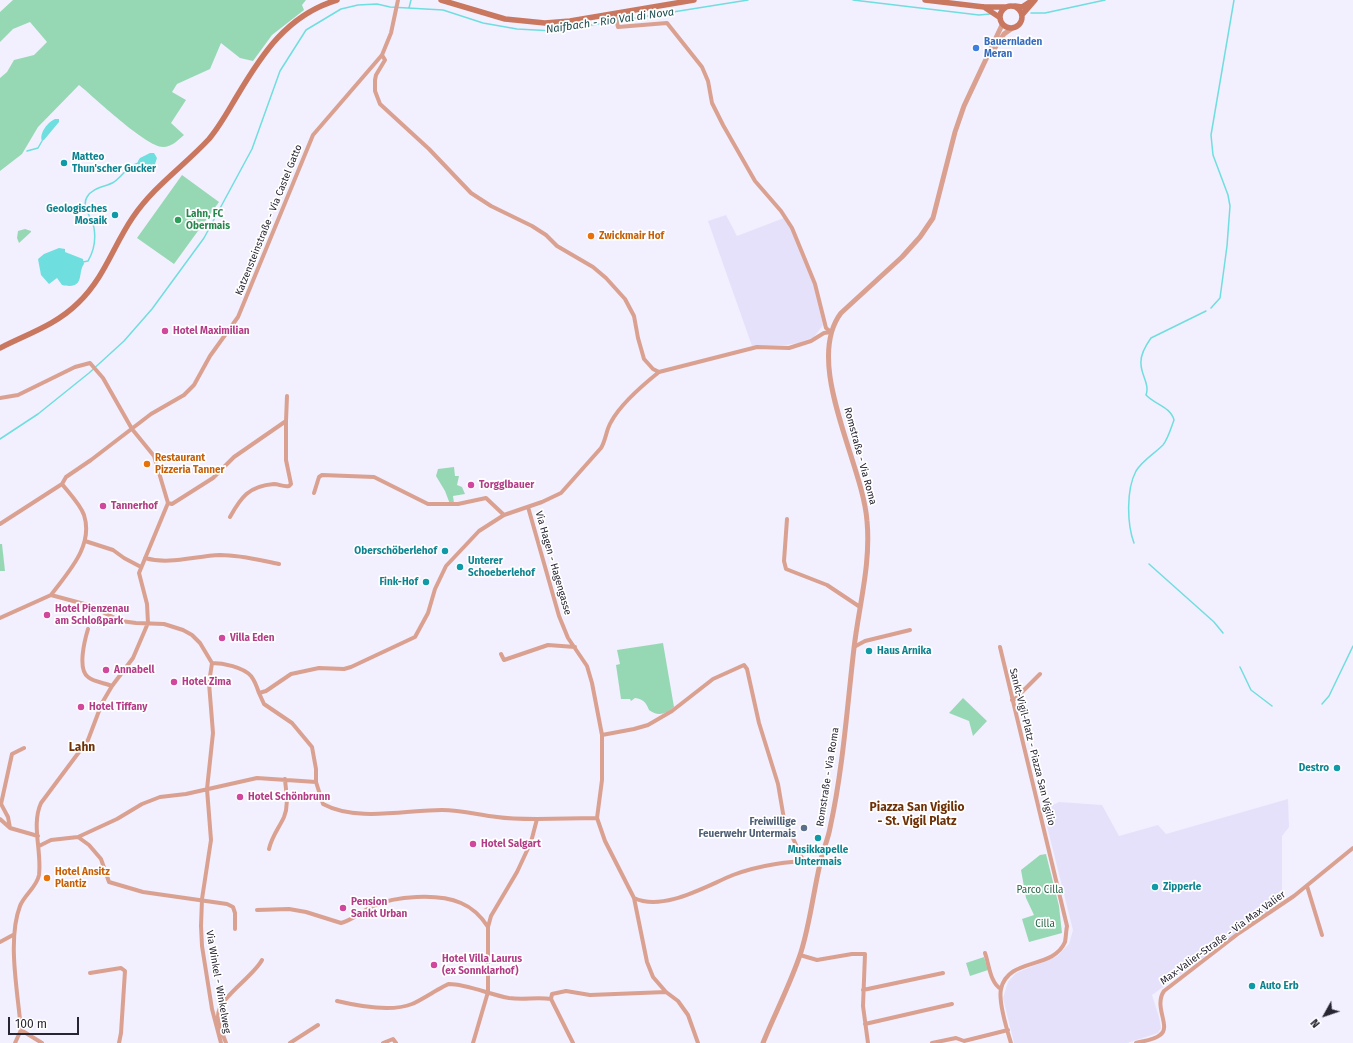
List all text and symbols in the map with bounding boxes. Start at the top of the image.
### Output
water label: Naifbach - Rio Val di Nova [545,5,675,37]
place label: Bauernladen Meran [984,36,1042,60]
marker: Bauernladen Meran [971,43,981,53]
street label: Katzensteinstraße - Via Castel Gatto [233,143,305,297]
place label: Matteo Thun'scher Gucker [72,151,156,174]
marker: Matteo Thun'scher Gucker [59,158,69,168]
place label: Geologisches Mosaik [46,203,107,226]
place label: Lahn, FC Obermais [186,208,230,232]
marker: Geologisches Mosaik [110,210,120,220]
marker: Lahn, FC Obermais [173,215,183,225]
place label: Zwickmair Hof [599,230,664,242]
marker: Zwickmair Hof [586,231,596,241]
place label: Hotel Maximilian [173,325,250,337]
marker: Hotel Maximilian [160,326,170,336]
street label: Romstraße - Via Roma [841,406,879,506]
place label: Restaurant Pizzeria Tanner [155,452,225,476]
marker: Restaurant Pizzeria Tanner [142,459,152,469]
place label: Torgglbauer [479,479,534,491]
marker: Torgglbauer [466,480,476,490]
place label: Tannerhof [111,500,158,512]
marker: Tannerhof [98,501,108,511]
street label: Via Hagen - Hagengasse [532,510,574,616]
place label: Oberschöberlehof [354,545,437,557]
marker: Oberschöberlehof [440,546,450,556]
place label: Unterer Schoeberlehof [468,555,535,578]
marker: Unterer Schoeberlehof [455,562,465,572]
place label: Fink-Hof [380,576,418,588]
marker: Fink-Hof [421,577,431,587]
place label: Hotel Pienzenau am Schloßpark [55,603,129,626]
marker: Hotel Pienzenau am Schloßpark [42,610,52,620]
place label: Villa Eden [230,632,275,644]
marker: Villa Eden [217,633,227,643]
place label: Haus Arnika [877,645,931,657]
marker: Haus Arnika [864,646,874,656]
place label: Annabell [114,664,154,676]
marker: Annabell [101,665,111,675]
street label: Sankt-Vigil-Platz - Piazza San Vigilio [1007,667,1057,827]
place label: Hotel Zima [182,676,231,688]
marker: Hotel Zima [169,677,179,687]
place label: Hotel Tiffany [89,701,148,713]
marker: Hotel Tiffany [76,702,86,712]
street label: Romstraße - Via Roma [814,726,842,828]
district label: Lahn [69,741,95,755]
place label: Destro [1299,762,1329,774]
marker: Destro [1332,763,1342,773]
place label: Hotel Schönbrunn [248,791,330,803]
marker: Hotel Schönbrunn [235,792,245,802]
district label: Piazza San Vigilio - St. Vigil Platz [870,801,964,829]
place label: Freiwillige Feuerwehr Untermais [698,816,796,840]
marker: Freiwillige Feuerwehr Untermais [799,823,809,833]
marker: Musikkapelle Untermais [813,833,823,843]
place label: Hotel Salgart [481,838,541,850]
marker: Hotel Salgart [468,839,478,849]
place label: Musikkapelle Untermais [788,844,848,868]
place label: Hotel Ansitz Plantiz [55,866,110,890]
marker: Hotel Ansitz Plantiz [42,873,52,883]
place label: Zipperle [1163,881,1201,893]
marker: Zipperle [1150,882,1160,892]
park label: Parco Cilla [1017,884,1063,896]
street label: Max-Valier-Straße - Via Max Valier [1158,889,1288,987]
place label: Pension Sankt Urban [351,896,407,920]
marker: Pension Sankt Urban [338,903,348,913]
park label: Cilla [1035,918,1055,930]
street label: Via Winkel - Winkelweg [203,930,233,1034]
place label: Hotel Villa Laurus (ex Sonnklarhof) [442,953,522,976]
marker: Hotel Villa Laurus (ex Sonnklarhof) [429,960,439,970]
place label: Auto Erb [1260,980,1299,992]
marker: Auto Erb [1247,981,1257,991]
north arrow [1305,995,1345,1035]
scale bar [10,1009,81,1035]
text: N [1308,1016,1323,1030]
text: 100 m [15,1017,47,1031]

